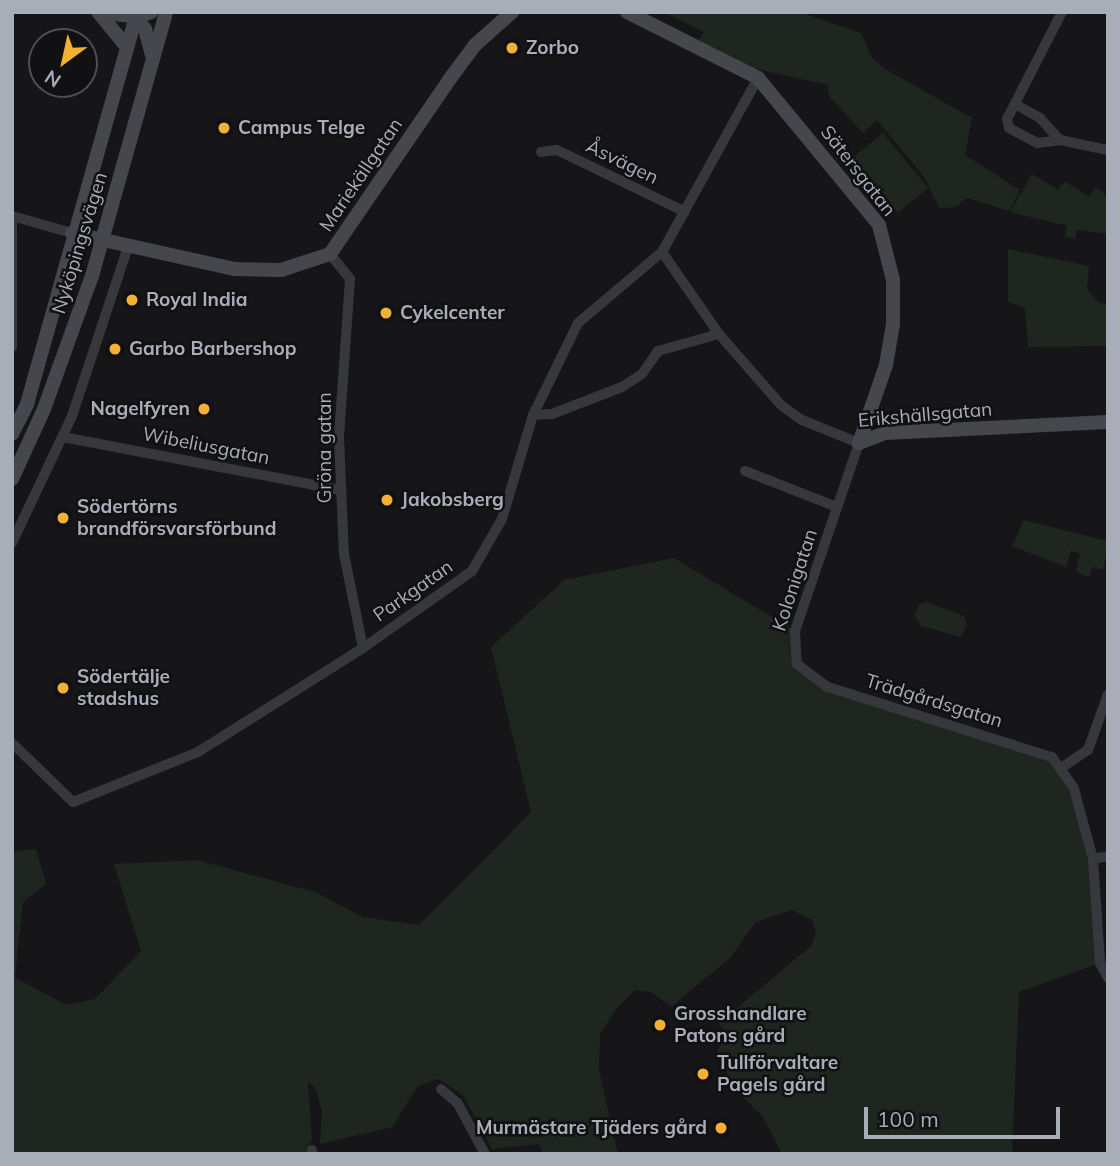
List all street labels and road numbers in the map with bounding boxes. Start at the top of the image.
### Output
street label: Mariekällgatan [315,114,407,236]
street label: Sätersgatan [816,121,900,221]
street label: Åsvägen [582,135,662,189]
street label: Nyköpingsvägen [48,169,112,317]
street label: Gröna gatan [314,392,336,504]
street label: Erikshällsgatan [857,398,993,432]
street label: Wibeliusgatan [141,423,271,469]
street label: Kolonigatan [768,526,822,634]
street label: Parkgatan [369,555,457,627]
street label: Trädgårdsgatan [863,669,1005,733]

